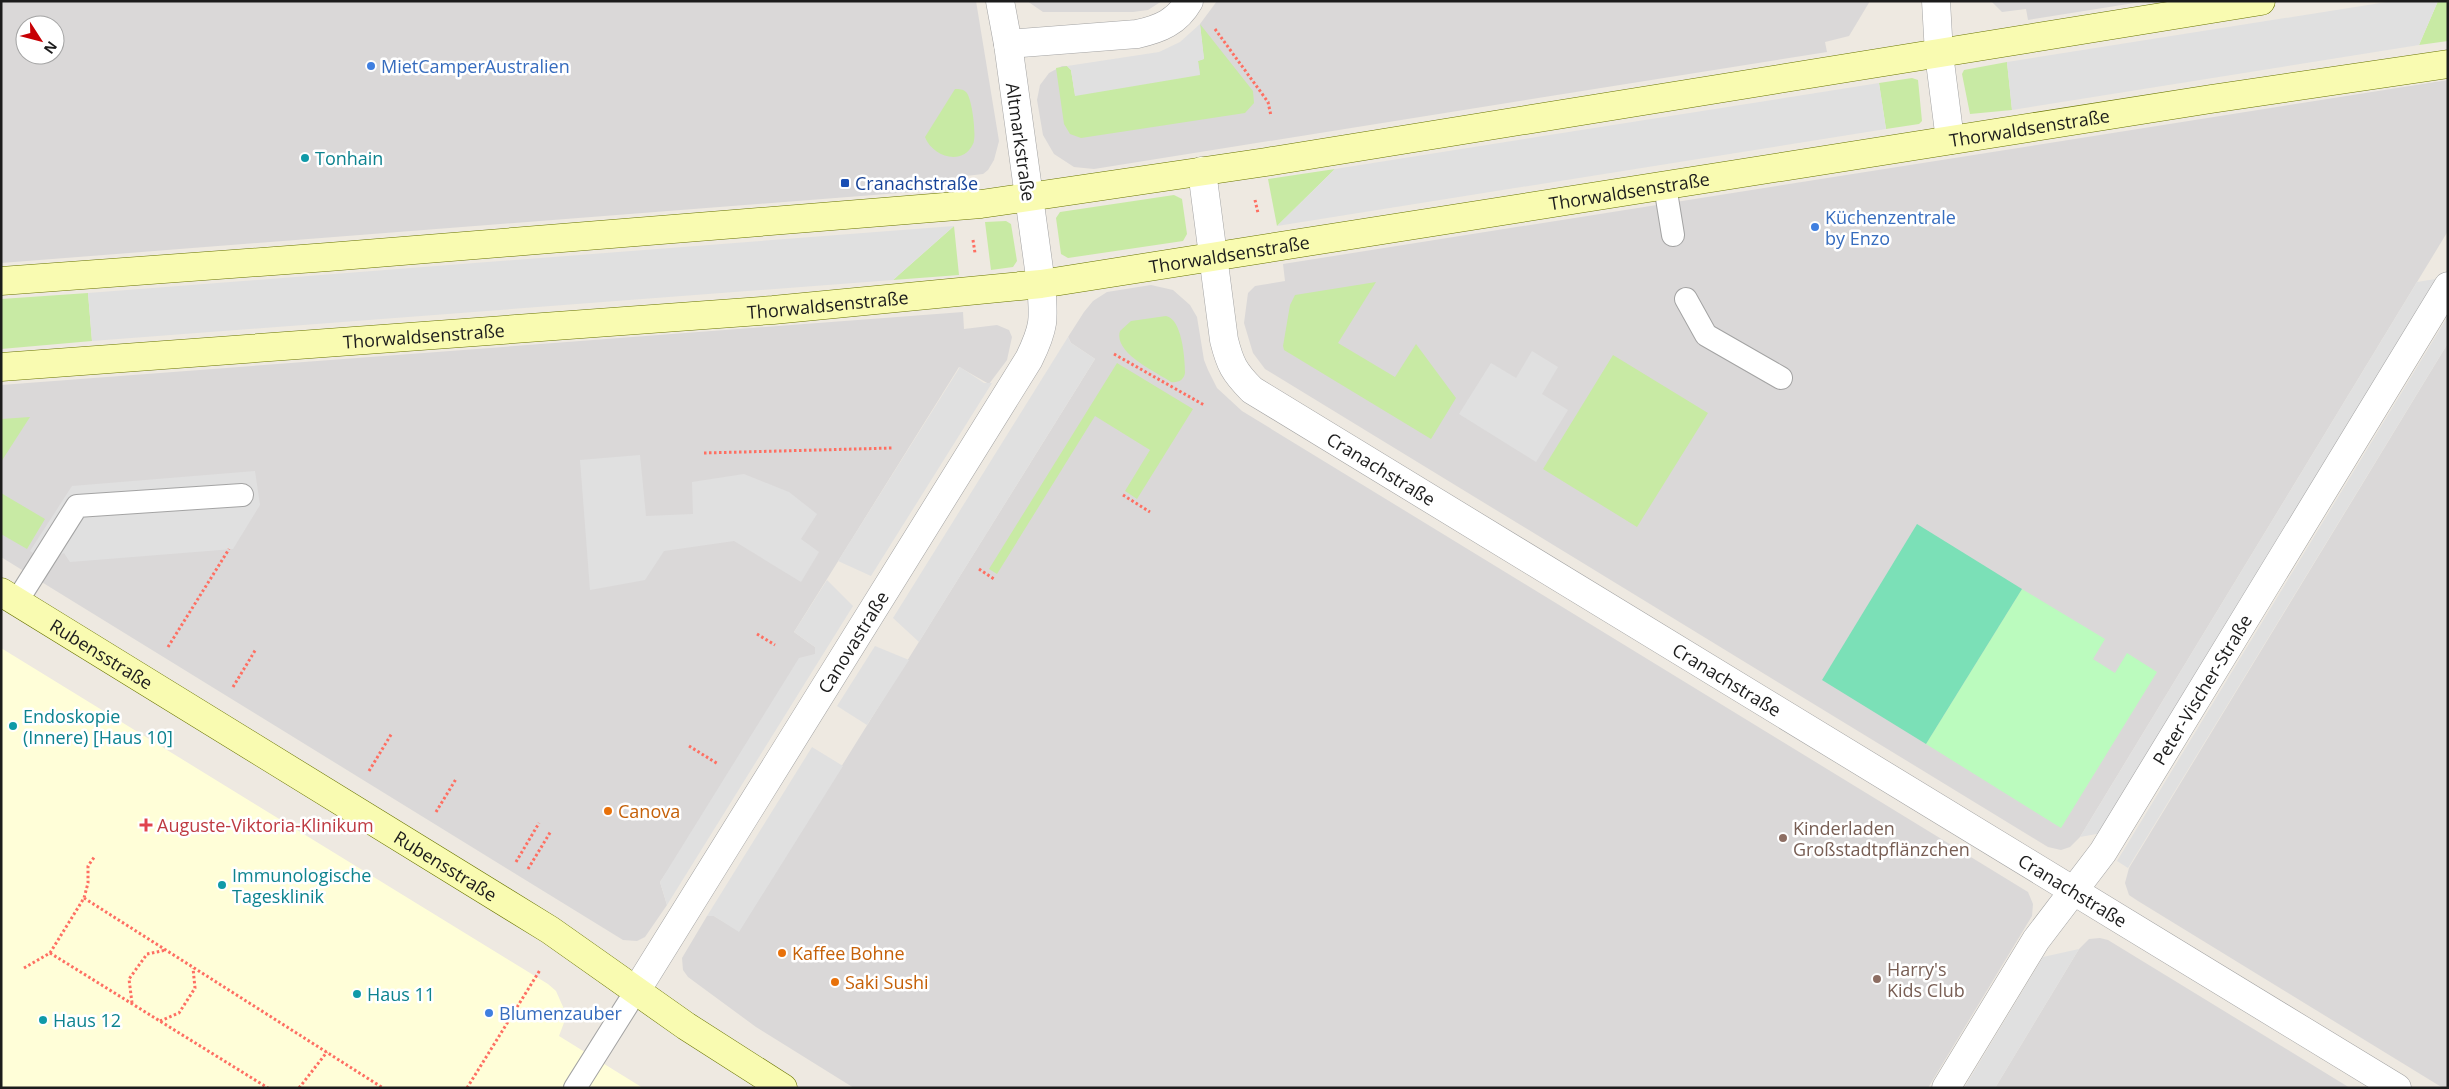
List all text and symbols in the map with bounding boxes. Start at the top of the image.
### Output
north arrow [15,15,65,65]
text: N [40,38,62,58]
place label: MietCamperAustralien [381,54,570,78]
marker: MietCamperAustralien [365,60,377,72]
street label: Altmarkstraße [1001,81,1041,203]
street label: Thorwaldsenstraße [1947,103,2111,152]
place label: Tonhain [315,146,383,170]
marker: Tonhain [299,152,311,164]
street label: Thorwaldsenstraße [1547,166,1711,215]
place label: Cranachstraße [855,171,978,195]
marker: Cranachstraße [839,177,851,189]
place label: Küchenzentrale by Enzo [1825,205,1956,250]
marker: Küchenzentrale by Enzo [1809,221,1821,233]
street label: Thorwaldsenstraße [1147,230,1311,279]
street label: Thorwaldsenstraße [746,285,909,324]
street label: Thorwaldsenstraße [342,318,506,354]
street label: Cranachstraße [1322,426,1440,511]
street label: Canovastraße [812,586,894,698]
street label: Peter-Vischer-Straße [2147,610,2257,769]
street label: Rubensstraße [46,613,157,695]
street label: Cranachstraße [1668,637,1786,722]
place label: Endoskopie (Innere) [Haus 10] [23,704,173,749]
marker: Endoskopie (Innere) [Haus 10] [7,720,19,732]
place label: Canova [618,799,680,823]
marker: Canova [602,805,614,817]
place label: Auguste-Viktoria-Klinikum [157,813,374,837]
place label: Kinderladen Großstadtpflänzchen [1793,816,1970,861]
marker: Auguste-Viktoria-Klinikum [139,818,153,832]
street label: Rubensstraße [390,825,501,906]
marker: Kinderladen Großstadtpflänzchen [1777,832,1789,844]
street label: Cranachstraße [2014,848,2132,933]
place label: Immunologische Tagesklinik [232,863,371,908]
marker: Immunologische Tagesklinik [216,879,228,891]
place label: Kaffee Bohne [792,941,905,965]
marker: Kaffee Bohne [776,947,788,959]
place label: Harry's Kids Club [1887,957,1965,1002]
place label: Saki Sushi [845,970,929,994]
marker: Harry's Kids Club [1871,973,1883,985]
marker: Saki Sushi [829,976,841,988]
place label: Haus 11 [367,982,435,1006]
marker: Haus 11 [351,988,363,1000]
place label: Blumenzauber [499,1001,623,1025]
marker: Blumenzauber [483,1007,495,1019]
place label: Haus 12 [53,1008,121,1032]
marker: Haus 12 [37,1014,49,1026]

